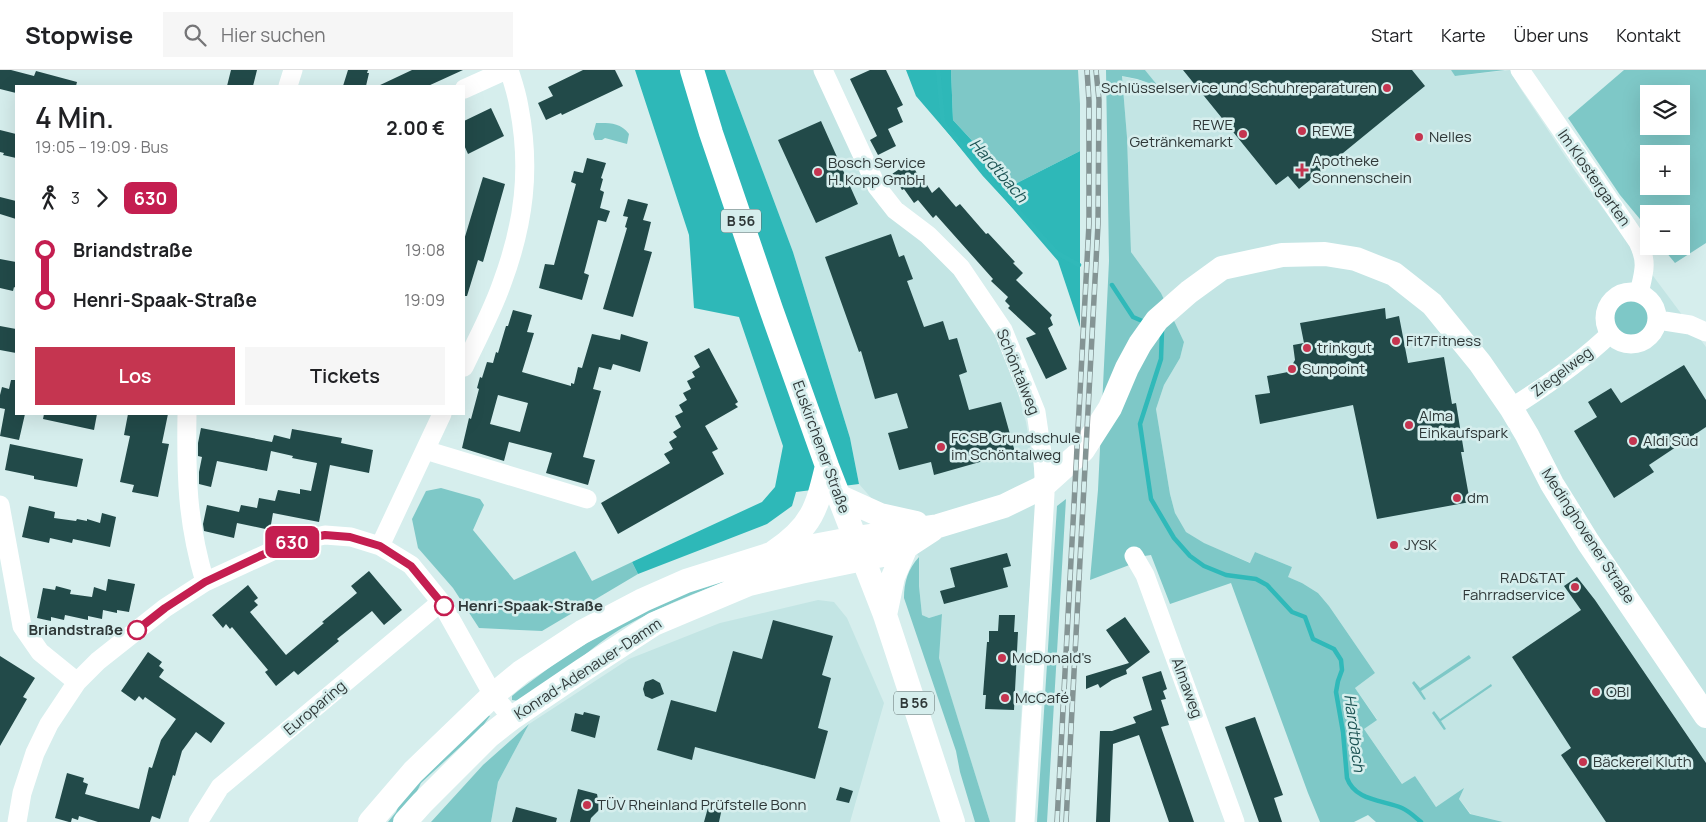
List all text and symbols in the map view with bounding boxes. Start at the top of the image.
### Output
search box [163,12,513,57]
text: Stopwise [25,18,133,51]
icon: search [181,21,209,49]
text: Hier suchen [221,22,325,48]
text: Start [1371,23,1413,47]
text: Karte [1441,23,1486,47]
text: Über uns [1514,23,1588,47]
text: Kontakt [1616,23,1681,47]
place label: Schlüsselservice und Schuhreparaturen [1101,77,1377,98]
marker: Schlüsselservice und Schuhreparaturen [1381,82,1393,94]
map controls [1640,85,1690,255]
button: layers [1640,85,1690,135]
text: 4 Min. [35,98,114,136]
place label: REWE Getränkemarkt [1130,114,1233,152]
text: 2.00 € [386,115,445,141]
place label: REWE [1312,120,1353,141]
marker: REWE [1296,125,1308,137]
street label: Im Klostergarten [1553,125,1636,230]
place label: Nelles [1429,126,1472,147]
marker: REWE Getränkemarkt [1237,128,1249,140]
marker: Nelles [1413,131,1425,143]
water label: Hardtbach [965,133,1033,207]
text: 19:05 – 19:09 · Bus [35,136,168,158]
button: + [1640,145,1690,195]
place label: Apotheke Sonnenschein [1312,150,1412,188]
place label: Bosch Service H. Kopp GmbH [828,152,926,190]
marker: Apotheke Sonnenschein [1296,164,1308,176]
marker: Bosch Service H. Kopp GmbH [812,166,824,178]
icon: walk [35,184,63,212]
icon: forward [88,184,116,212]
text: 630 [134,186,167,210]
text: 3 [71,187,80,209]
button: − [1640,205,1690,255]
road number: B 56 [721,210,761,232]
text: Briandstraße [73,237,193,263]
text: 19:08 [405,239,445,261]
text: Henri-Spaak-Straße [73,287,257,313]
text: 19:09 [404,289,445,311]
street label: Schöntalweg [992,326,1045,418]
place label: Fit7Fitness [1406,330,1481,351]
marker: Fit7Fitness [1390,335,1402,347]
place label: trinkgut [1317,337,1372,358]
marker: trinkgut [1301,342,1313,354]
street label: Ziegelweg [1527,342,1597,402]
button: Los [35,347,235,405]
button: Tickets [245,347,445,405]
place label: Sunpoint [1302,358,1365,379]
marker: Sunpoint [1286,363,1298,375]
street label: Euskirchener Straße [788,378,855,516]
place label: Alma Einkaufspark [1419,405,1508,443]
marker: Alma Einkaufspark [1403,419,1415,431]
place label: FCSB Grundschule im Schöntalweg [951,427,1080,465]
place label: Aldi Süd [1643,430,1698,451]
marker: Aldi Süd [1627,435,1639,447]
marker: FCSB Grundschule im Schöntalweg [935,441,947,453]
street label: Medinghovener Straße [1537,464,1640,608]
place label: dm [1467,487,1489,508]
marker: dm [1451,492,1463,504]
line badge: 630 [263,526,321,558]
text: 630 [275,530,309,554]
place label: JYSK [1404,534,1437,555]
marker: JYSK [1388,539,1400,551]
place label: RAD&TAT Fahrradservice [1463,567,1565,605]
marker: RAD&TAT Fahrradservice [1569,581,1581,593]
place label: Henri-Spaak-Straße [458,595,603,616]
marker: Henri-Spaak-Straße [434,596,454,616]
street label: Konrad-Adenauer-Damm [510,613,665,724]
place label: Briandstraße [29,619,123,640]
marker: Briandstraße [127,620,147,640]
place label: McDonald's [1012,647,1091,668]
marker: McDonald's [996,652,1008,664]
street label: Almaweg [1167,655,1208,721]
street label: Europaring [279,675,350,740]
place label: OBI [1606,681,1630,702]
marker: OBI [1590,686,1602,698]
place label: McCafé [1015,687,1069,708]
road number: B 56 [894,692,934,714]
marker: McCafé [999,692,1011,704]
water label: Hardtbach [1339,693,1371,774]
place label: Bäckerei Kluth [1593,751,1692,772]
marker: Bäckerei Kluth [1577,756,1589,768]
place label: TÜV Rheinland Prüfstelle Bonn [597,794,806,815]
marker: TÜV Rheinland Prüfstelle Bonn [581,799,593,811]

